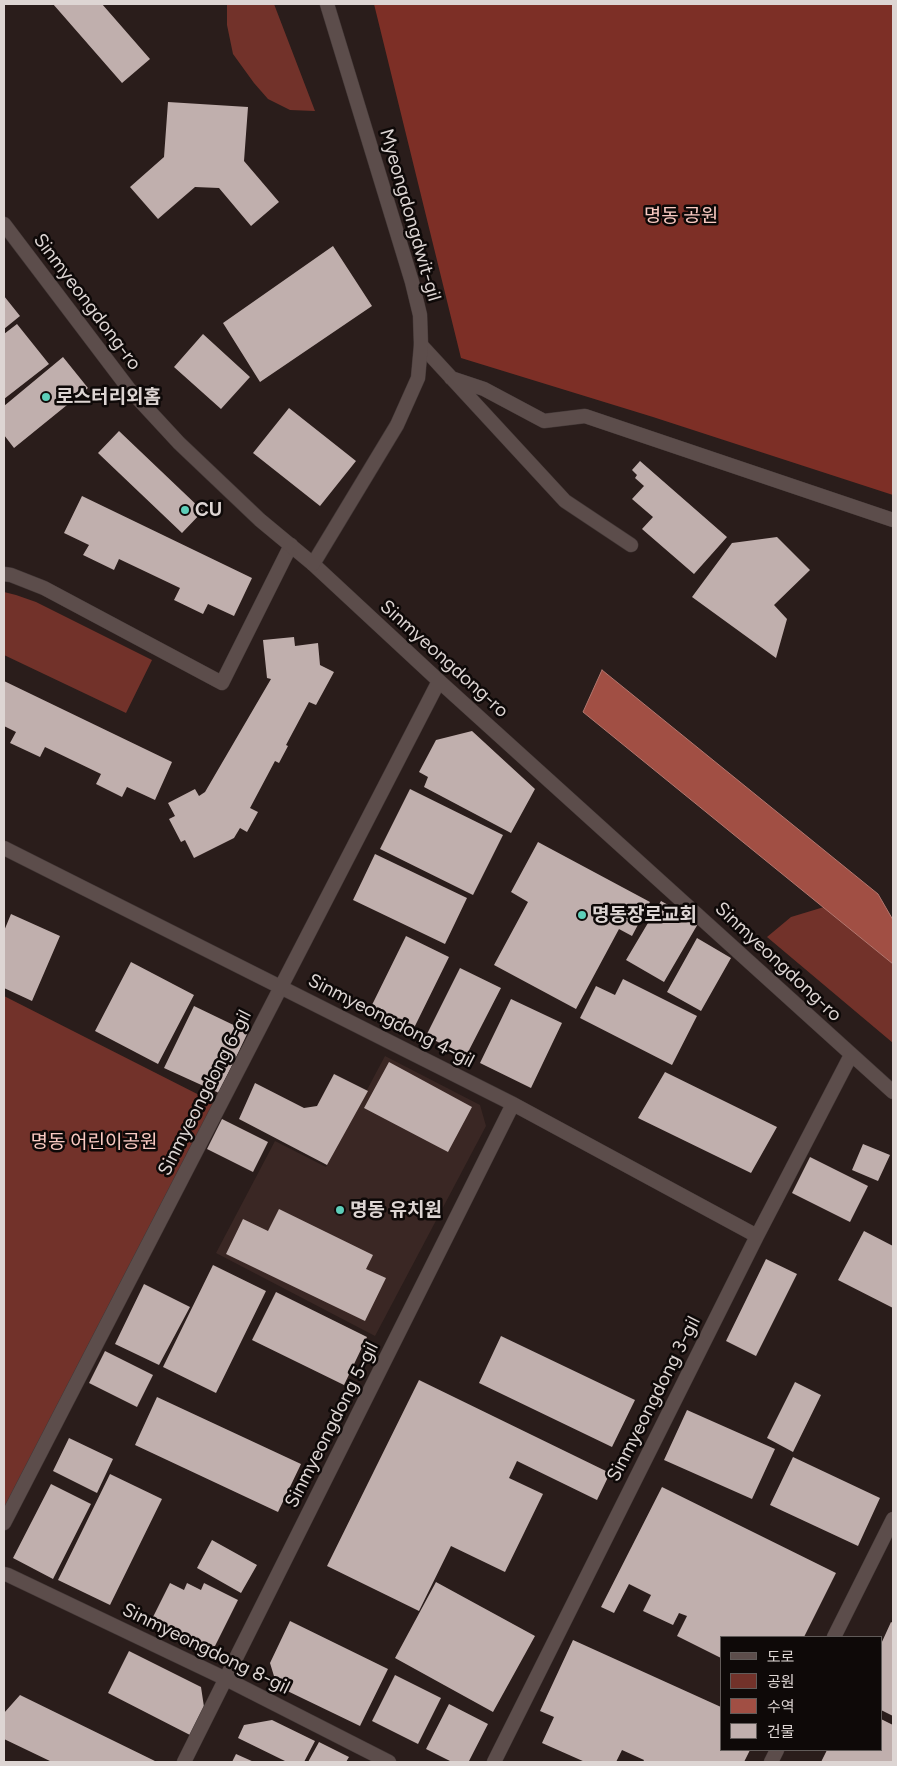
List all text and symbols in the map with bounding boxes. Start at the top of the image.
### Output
street label: Myeongdongdwit-gil [374,126,446,304]
park label: 명동 공원 [644,205,718,227]
street label: Sinmyeongdong-ro [28,229,146,375]
place label: 로스터리외홈 [56,386,161,408]
marker: 로스터리외홈 [40,391,52,403]
place label: CU [195,499,222,521]
marker: CU [179,504,191,516]
street label: Sinmyeongdong-ro [375,595,513,723]
street label: Sinmyeongdong-ro [710,897,846,1027]
place label: 명동장로교회 [592,904,697,926]
marker: 명동장로교회 [576,909,588,921]
street label: Sinmyeongdong 4-gil [304,969,478,1073]
street label: Sinmyeongdong 6-gil [153,1006,257,1180]
park label: 명동 어린이공원 [30,1131,158,1153]
place label: 명동 유치원 [350,1199,442,1221]
marker: 명동 유치원 [334,1204,346,1216]
street label: Sinmyeongdong 3-gil [602,1313,706,1485]
street label: Sinmyeongdong 5-gil [280,1338,384,1512]
street label: Sinmyeongdong 8-gil [119,1599,293,1699]
legend [720,1636,882,1751]
text: 도로 [767,1648,795,1666]
text: 공원 [767,1673,795,1691]
text: 수역 [767,1698,795,1716]
text: 건물 [767,1723,795,1741]

